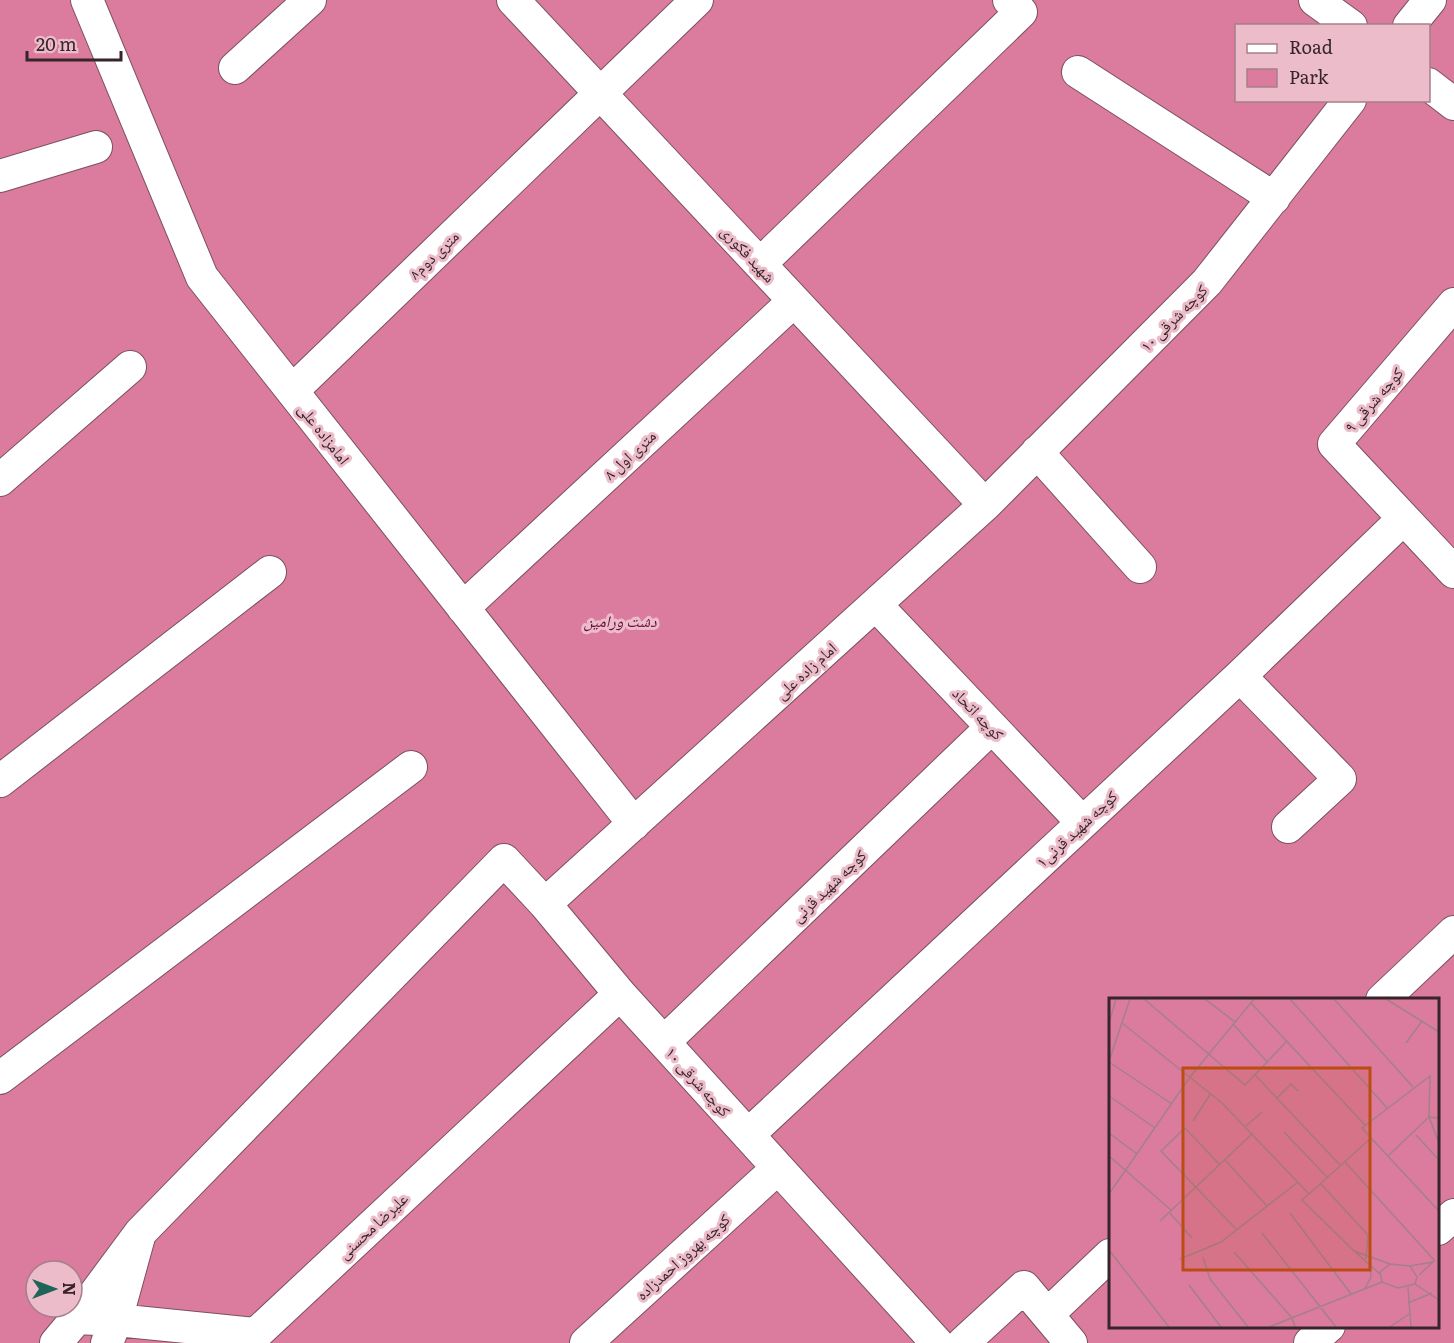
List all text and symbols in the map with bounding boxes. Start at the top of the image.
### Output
scale bar [27,24,122,62]
legend [1235,24,1430,102]
text: 20 m [36,30,77,57]
text: Road [1289,33,1333,60]
text: Park [1289,63,1330,90]
street label: شهید فکوری [716,219,782,287]
street label: متری دوم۸ [402,224,464,284]
street label: کوچه شرقی ۱۰ [1134,277,1213,356]
street label: کوچه شرقی ۹ [1338,361,1408,437]
street label: امامزاده علی [293,397,357,469]
street label: ۸ متری اول [597,423,661,485]
park label: دشت ورامین [583,608,657,632]
street label: امام زاده علی [769,636,841,704]
street label: کوچه اتحاد [948,681,1011,745]
street label: کوچه شهید قرنی۱ [1030,784,1122,872]
street label: کوچه شهید قرنی [785,843,871,927]
inset map [1109,998,1439,1328]
street label: کوچه شرقی ۱۰ [661,1041,737,1122]
street label: علیرضا محسنی [332,1186,412,1264]
street label: کوچه بهروز احمدزاده [629,1207,735,1305]
north arrow [24,1259,84,1319]
text: N [58,1282,82,1296]

